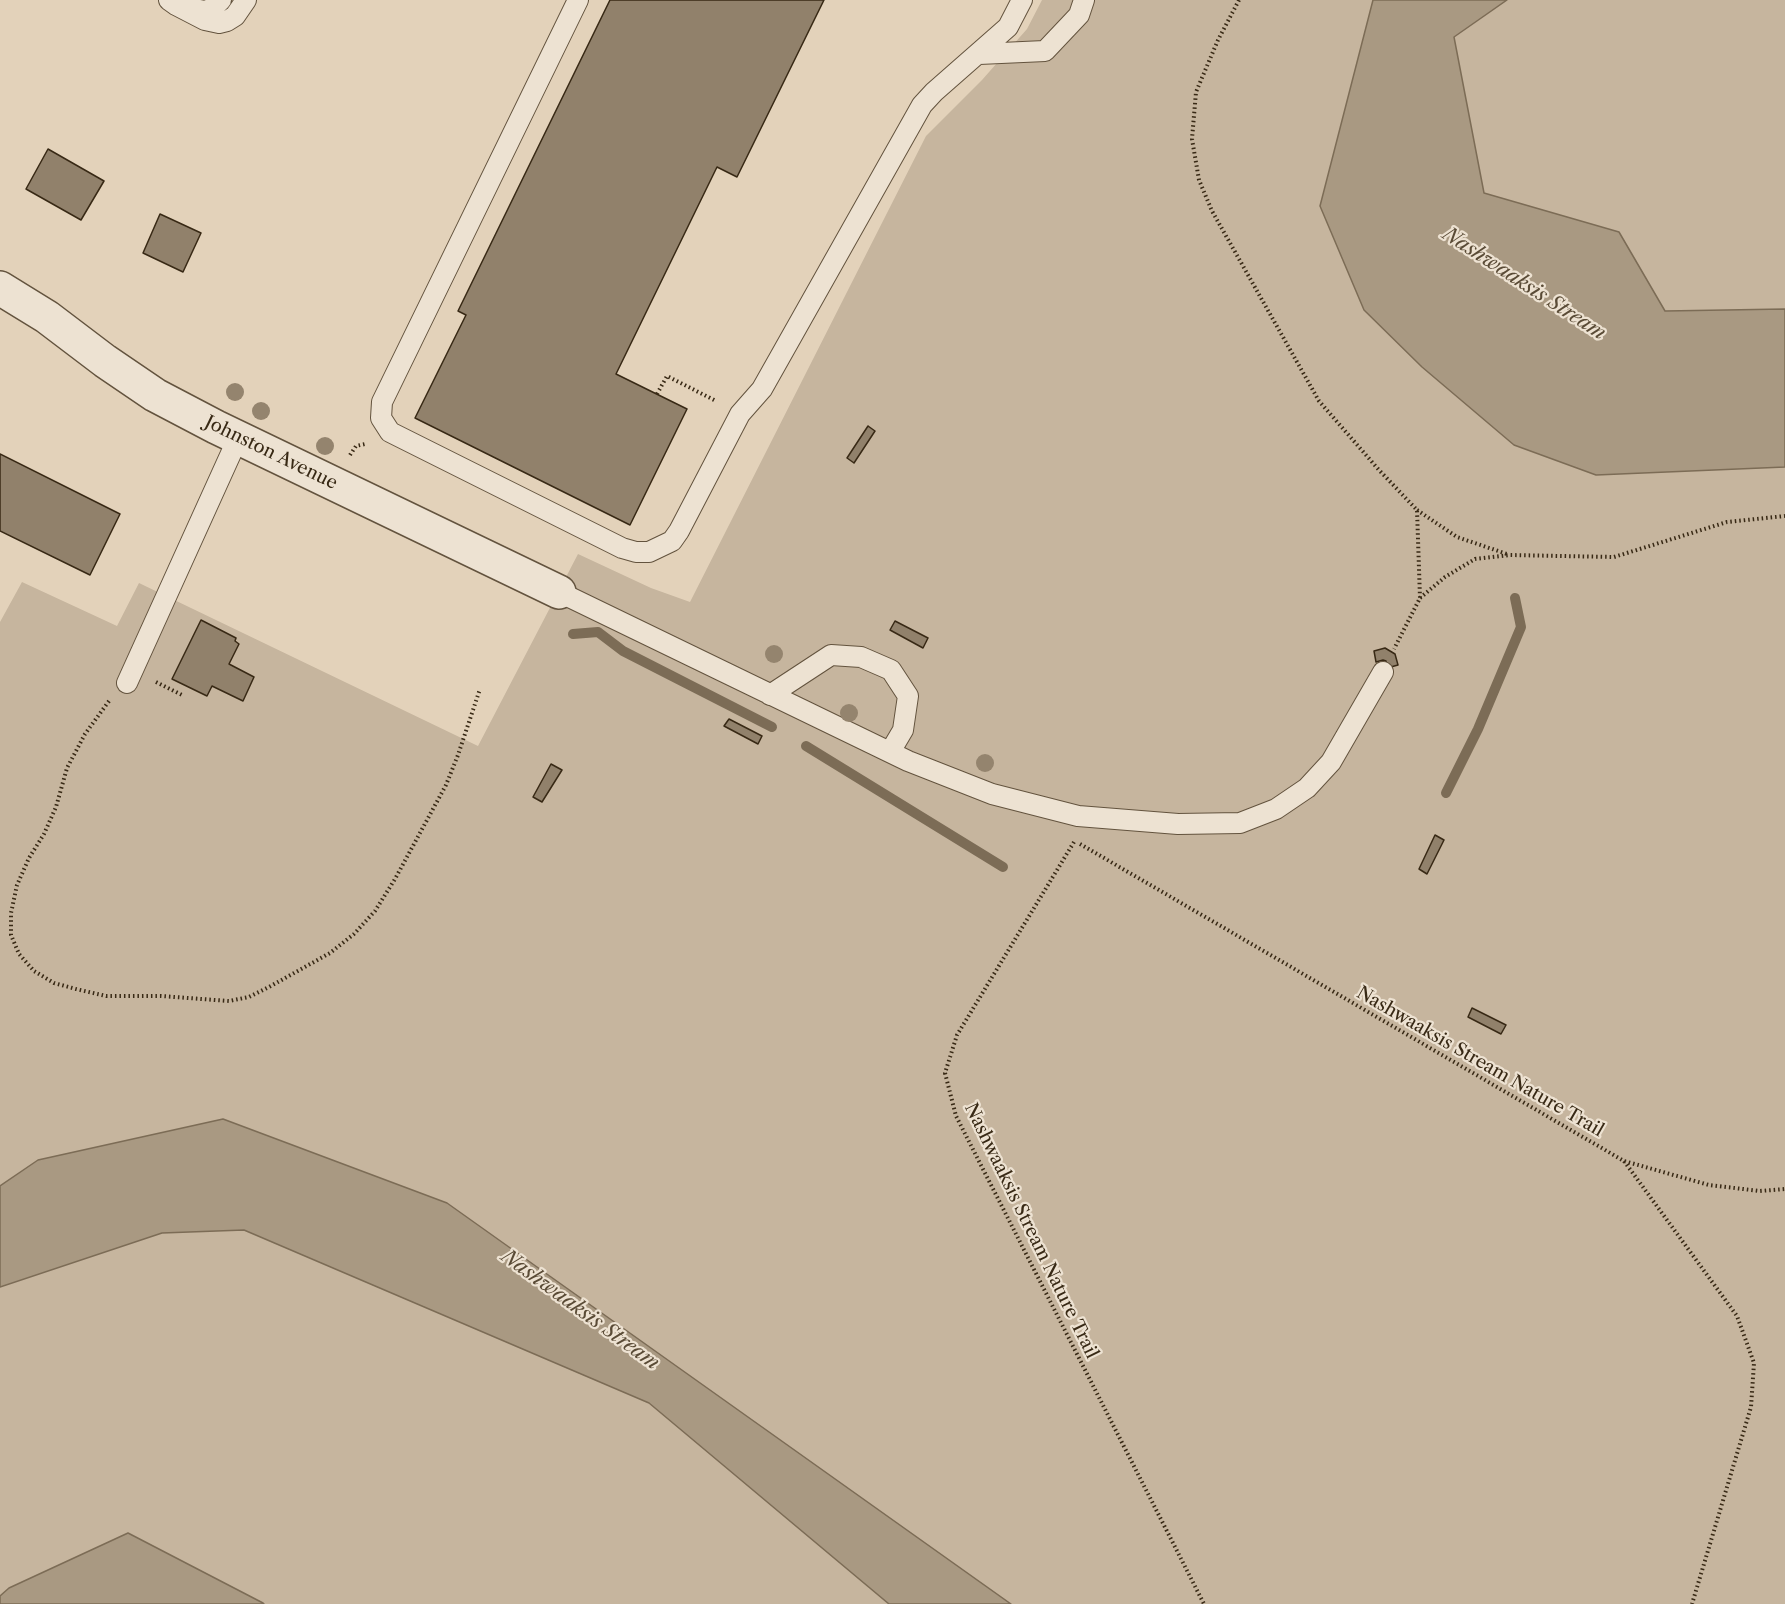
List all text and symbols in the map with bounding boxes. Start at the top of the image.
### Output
water label: Nashwaaksis Stream [1438,222,1610,346]
street label: Johnston Avenue [201,412,341,494]
street label: Nashwaaksis Stream Nature Trail [1353,982,1607,1142]
street label: Nashwaaksis Stream Nature Trail [960,1100,1102,1362]
water label: Nashwaaksis Stream [496,1245,664,1375]

